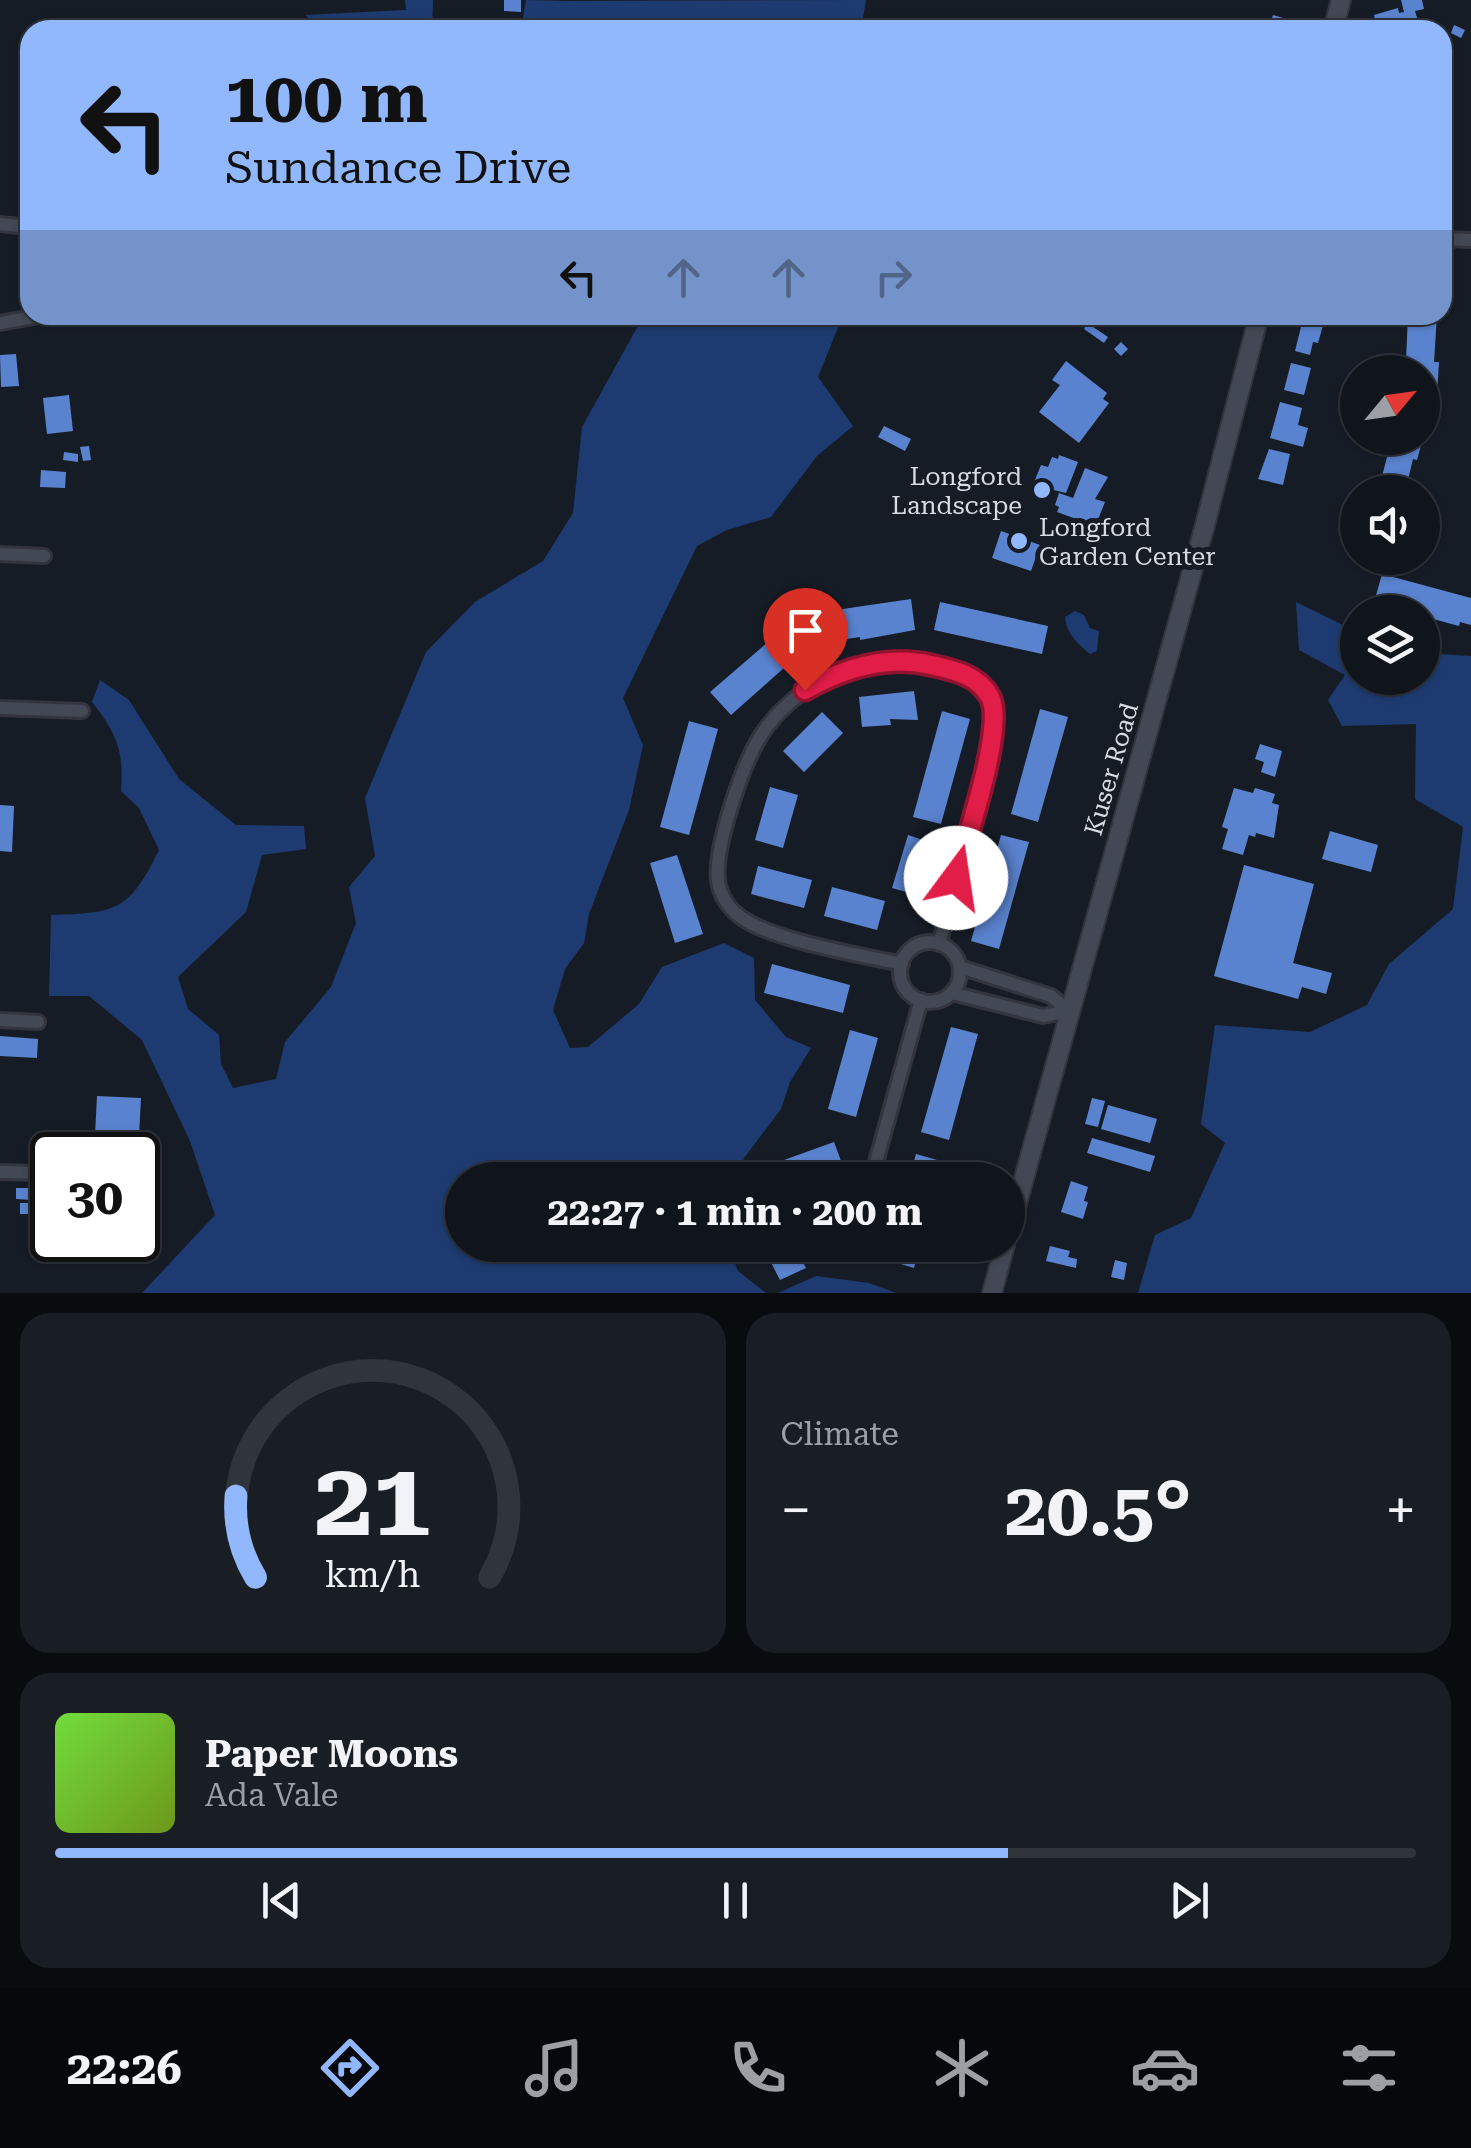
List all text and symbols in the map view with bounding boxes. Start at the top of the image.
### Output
text: 100 m [225,57,428,139]
icon: left [60,60,190,190]
text: Sundance Drive [225,141,571,194]
icon: left [551,250,606,305]
icon: ahead [656,250,711,305]
icon: ahead [761,250,816,305]
icon: right [866,250,921,305]
north arrow [1340,355,1440,455]
map controls [1340,355,1440,695]
place label: Longford Landscape [891,462,1022,520]
button: sound [1340,475,1440,575]
marker: Longford Landscape [1031,479,1053,501]
place label: Longford Garden Center [1039,513,1216,571]
marker: Longford Garden Center [1008,530,1030,552]
pin [763,588,848,691]
button: layers [1340,595,1440,695]
icon: arrive [778,603,833,658]
street label: Kuser Road [1079,700,1144,839]
position arrow [904,826,1008,930]
speed limit sign: 30 [30,1132,160,1262]
text: 22:27 · 1 min · 200 m [548,1190,922,1234]
text: Climate [781,1415,899,1453]
text: 21 [315,1439,431,1560]
text: 20.5° [1005,1465,1192,1553]
text: − [781,1478,811,1542]
text: + [1385,1478,1416,1542]
text: km/h [325,1554,421,1596]
text: Paper Moons [205,1732,458,1776]
text: Ada Vale [205,1776,338,1814]
icon: previous [254,1873,309,1928]
icon: pause [708,1873,763,1928]
icon: next [1162,1873,1217,1928]
icon: directions [315,2033,385,2103]
icon: music [519,2033,589,2103]
icon: phone [723,2033,793,2103]
icon: climate [927,2033,997,2103]
icon: car [1130,2033,1200,2103]
icon: filters [1334,2033,1404,2103]
text: 22:26 [67,2042,182,2095]

